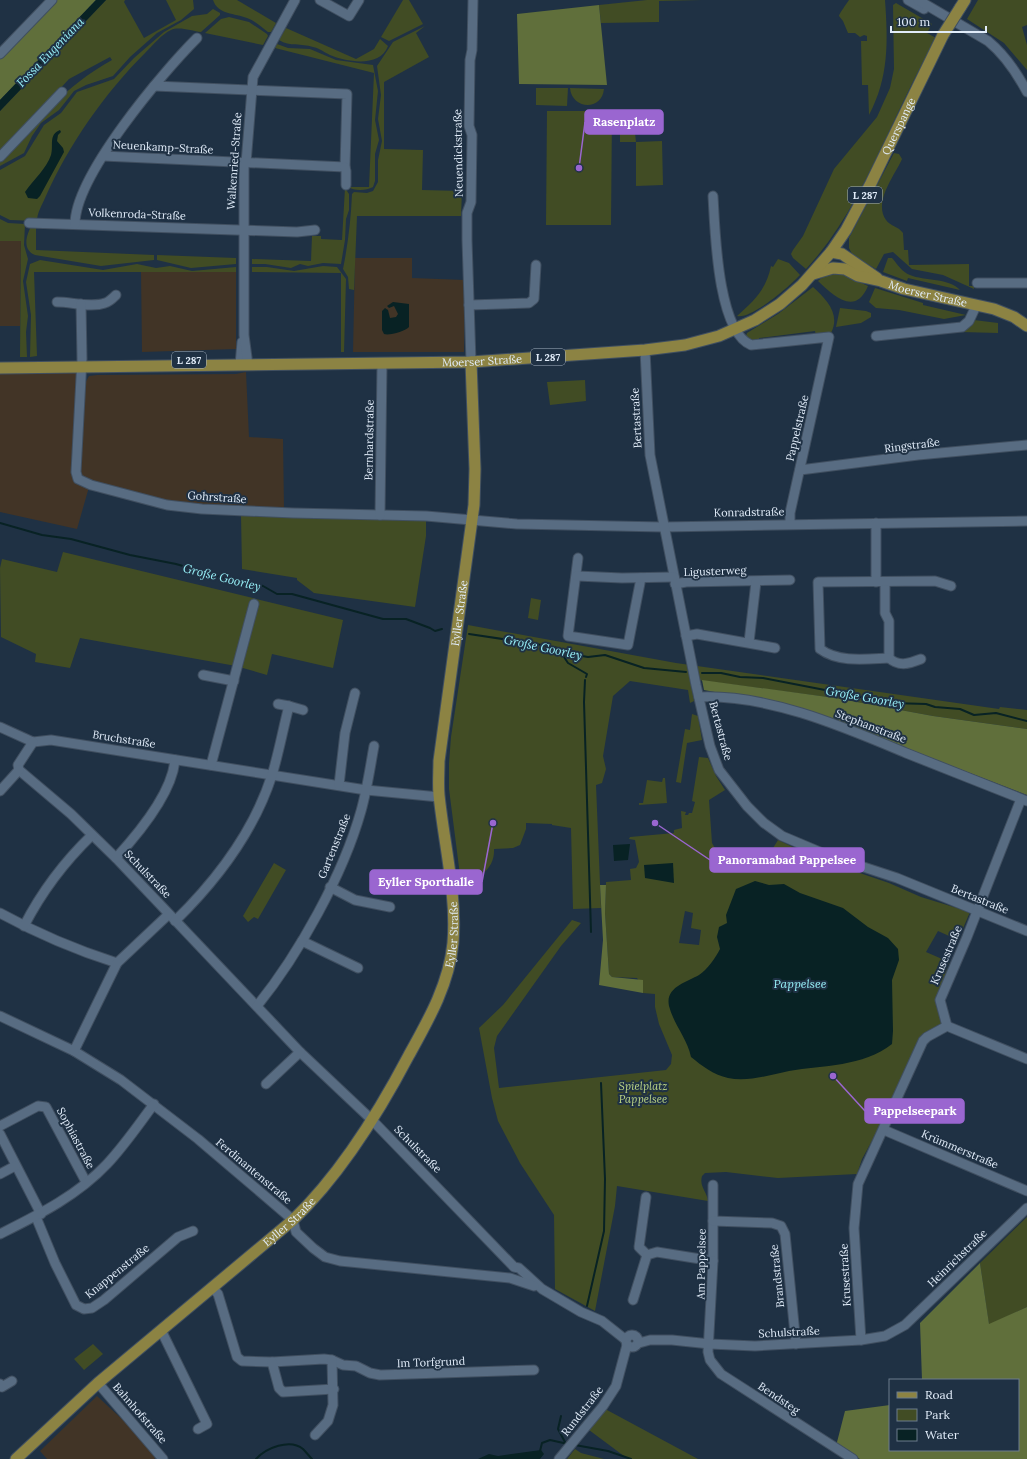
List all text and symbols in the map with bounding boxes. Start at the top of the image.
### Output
scale bar [891,8,986,34]
water label: Fossa Eugeniana [13,14,87,90]
text: 100 m [897,14,930,29]
street label: Querspange [879,95,919,157]
street label: Neuendickstraße [450,109,466,197]
callout: Rasenplatz [585,110,663,134]
street label: Walkenried-Straße [224,112,244,210]
text: Rasenplatz [593,114,655,129]
street label: Neuenkamp-Straße [112,137,214,157]
road number: L 287 [848,187,882,203]
street label: Volkenroda-Straße [87,205,186,223]
street label: Moerser Straße [887,277,969,310]
road number: L 287 [531,349,565,365]
street label: Moerser Straße [442,351,522,369]
road number: L 287 [172,352,206,368]
street label: Bertastraße [627,387,645,449]
street label: Pappelstraße [783,394,811,462]
street label: Bernhardstraße [361,399,377,481]
street label: Ringstraße [883,435,941,455]
street label: Gohrstraße [187,488,247,506]
street label: Konradstraße [714,504,784,520]
water label: Große Goorley [182,560,262,594]
street label: Ligusterweg [683,563,748,579]
street label: Eyller Straße [448,579,471,647]
water label: Große Goorley [503,631,583,663]
water label: Große Goorley [825,683,905,711]
street label: Bertastraße [706,700,736,762]
street label: Stephanstraße [833,706,909,746]
street label: Bruchstraße [91,727,157,751]
street label: Gartenstraße [315,811,353,881]
street label: Schulstraße [122,847,174,901]
callout: Panoramabad Pappelsee [710,848,864,872]
text: Panoramabad Pappelsee [718,852,857,867]
callout: Eyller Sporthalle [370,870,482,894]
text: Eyller Sporthalle [378,874,475,889]
street label: Bertastraße [949,881,1011,917]
street label: Eyller Straße [442,901,461,969]
street label: Krusestraße [927,923,965,987]
water label: Pappelsee [774,976,827,991]
park label: Spielplatz Pappelsee [619,1079,667,1106]
callout: Pappelseepark [865,1099,964,1123]
text: Pappelseepark [873,1103,957,1118]
street label: Sophiastraße [54,1105,98,1171]
street label: Schulstraße [391,1122,445,1176]
street label: Krümmerstraße [919,1126,1001,1172]
street label: Ferdinantenstraße [213,1135,295,1207]
street label: Eyller Straße [260,1194,319,1249]
street label: Heinrichstraße [924,1226,990,1290]
street label: Am Pappelsee [693,1228,709,1301]
street label: Knappenstraße [82,1241,152,1301]
street label: Krusestraße [836,1243,854,1307]
street label: Brandstraße [767,1244,787,1308]
street label: Schulstraße [758,1323,820,1341]
street label: Im Torfgrund [397,1354,466,1370]
street label: Bendsteg [755,1379,803,1418]
legend [889,1379,1019,1451]
street label: Bahnhofstraße [110,1380,170,1446]
street label: Rundstraße [558,1383,606,1439]
text: Road [925,1387,953,1402]
text: Park [925,1407,951,1422]
text: Water [925,1427,960,1442]

